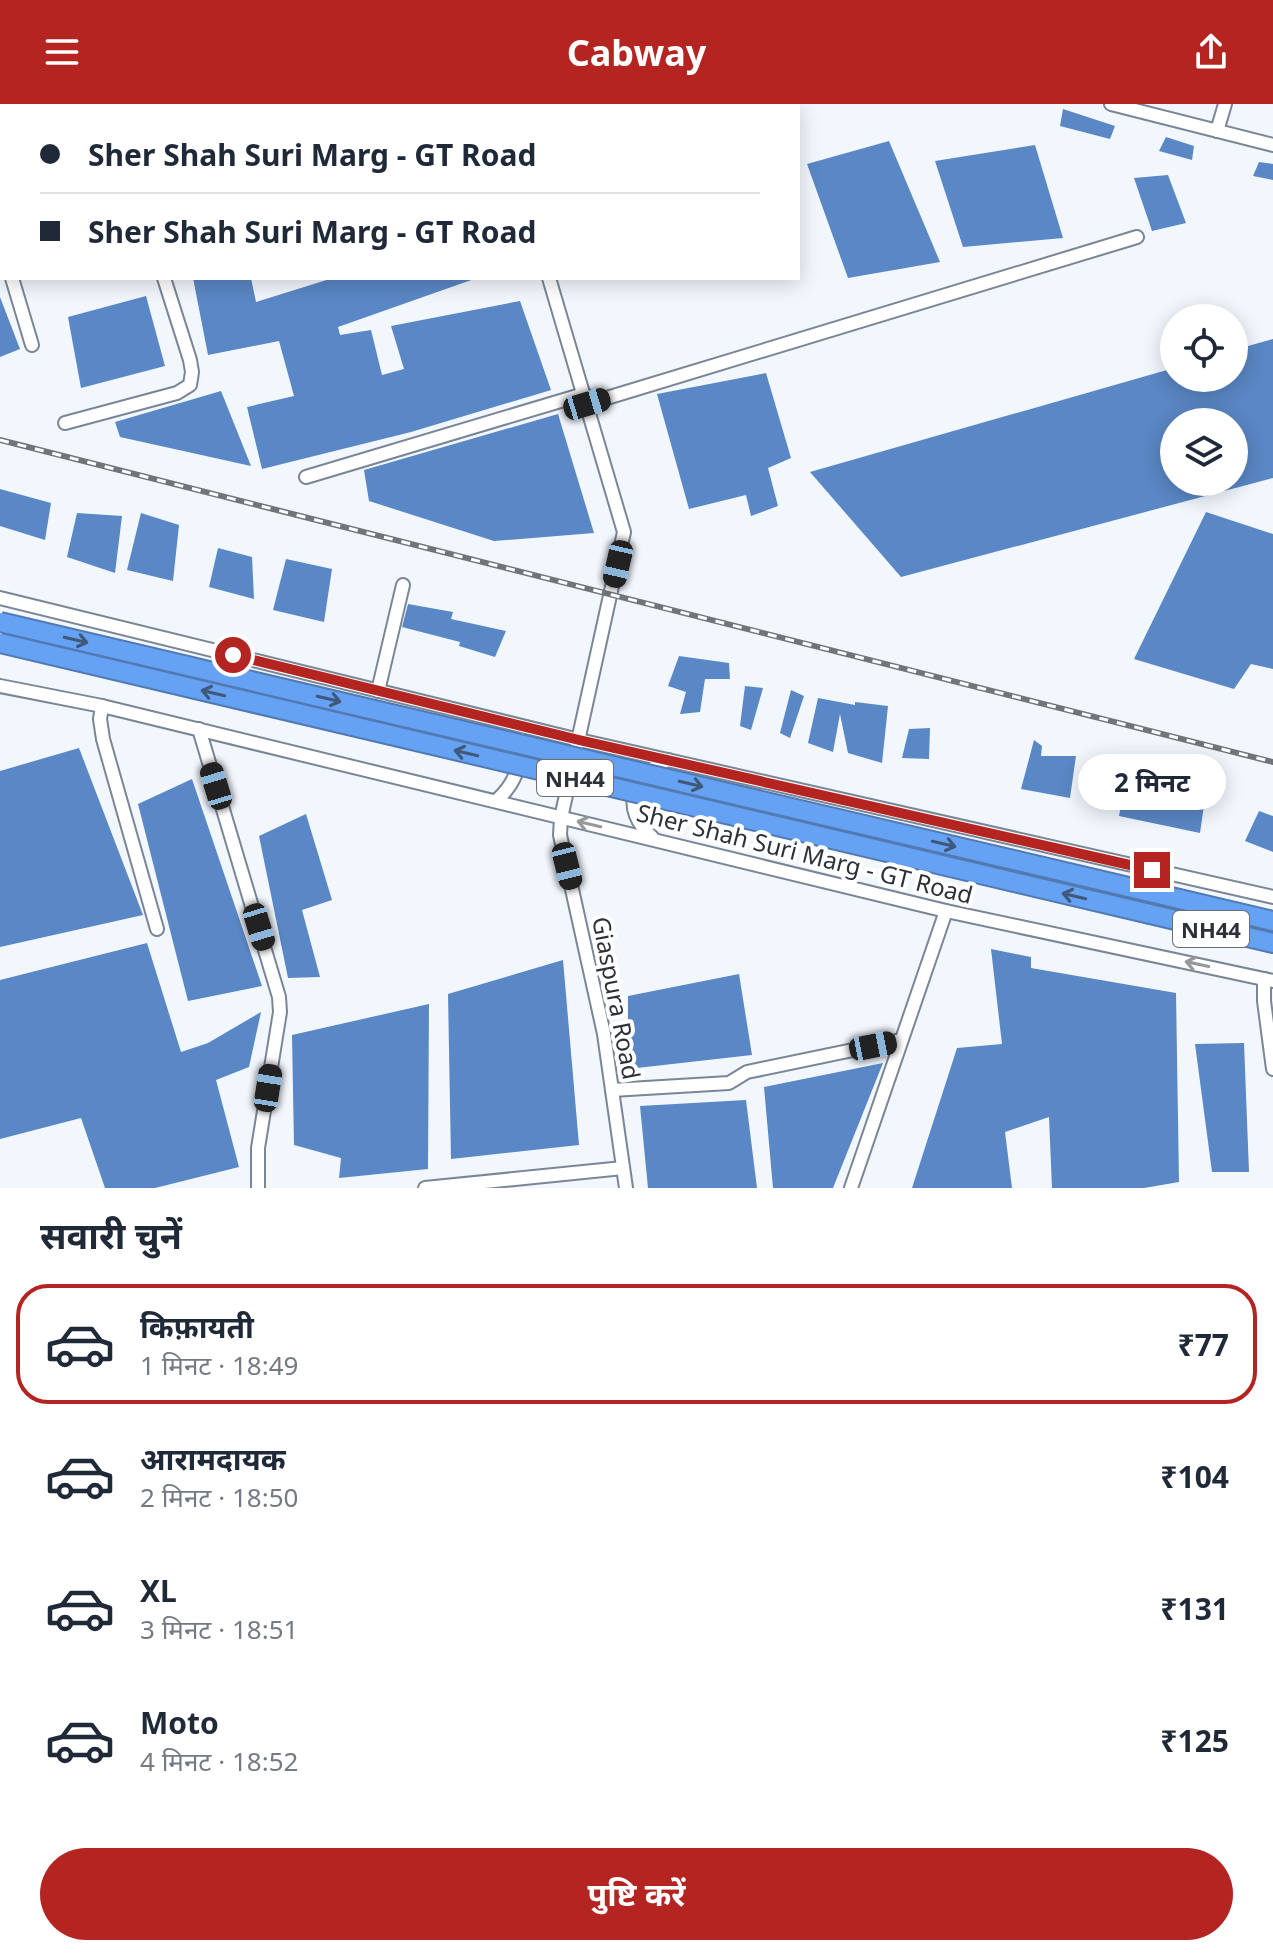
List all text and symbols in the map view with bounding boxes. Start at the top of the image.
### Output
text: Cabway [567,28,706,77]
icon: menu [40,30,84,74]
icon: share [1189,30,1233,74]
text: Sher Shah Suri Marg - GT Road [88,134,536,175]
text: Sher Shah Suri Marg - GT Road [88,211,536,252]
map controls [1160,304,1248,496]
button: locate [1160,304,1248,392]
car [561,386,613,422]
button: layers [1160,408,1248,496]
car [601,538,635,590]
one-way arrow [63,633,88,648]
route start [215,637,251,673]
one-way arrow [201,685,227,700]
one-way arrow [316,693,341,708]
one-way arrow [454,745,480,760]
callout: 2 मिनट [1078,754,1226,810]
car [198,760,234,812]
road number: NH44 [537,760,613,796]
text: 2 मिनट [1114,764,1190,800]
one-way arrow [678,778,704,793]
street label: Sher Shah Suri Marg - GT Road [634,795,976,911]
one-way arrow [577,816,602,831]
one-way arrow [931,837,957,852]
car [550,840,584,892]
route end [1134,852,1170,888]
one-way arrow [1061,888,1087,903]
car [241,901,277,953]
road number: NH44 [1173,911,1249,947]
street label: Giaspura Road [585,914,649,1082]
one-way arrow [1185,956,1210,971]
car [847,1030,899,1062]
car [252,1062,284,1114]
text: सवारी चुनें [40,1211,182,1260]
text: किफ़ायती [140,1306,254,1347]
icon: car [44,1308,116,1380]
text: ₹77 [1178,1324,1229,1365]
text: 1 मिनट · 18:49 [140,1347,298,1383]
text: आरामदायक [140,1438,286,1479]
icon: car [44,1440,116,1512]
text: ₹104 [1160,1456,1229,1497]
text: 2 मिनट · 18:50 [140,1479,298,1515]
text: XL [140,1570,177,1611]
icon: car [44,1572,116,1644]
text: ₹131 [1160,1588,1229,1629]
text: 3 मिनट · 18:51 [140,1611,298,1647]
text: Moto [140,1702,219,1743]
icon: car [44,1704,116,1776]
text: ₹125 [1160,1720,1229,1761]
text: 4 मिनट · 18:52 [140,1743,298,1779]
button: पुष्टि करें [40,1848,1233,1940]

